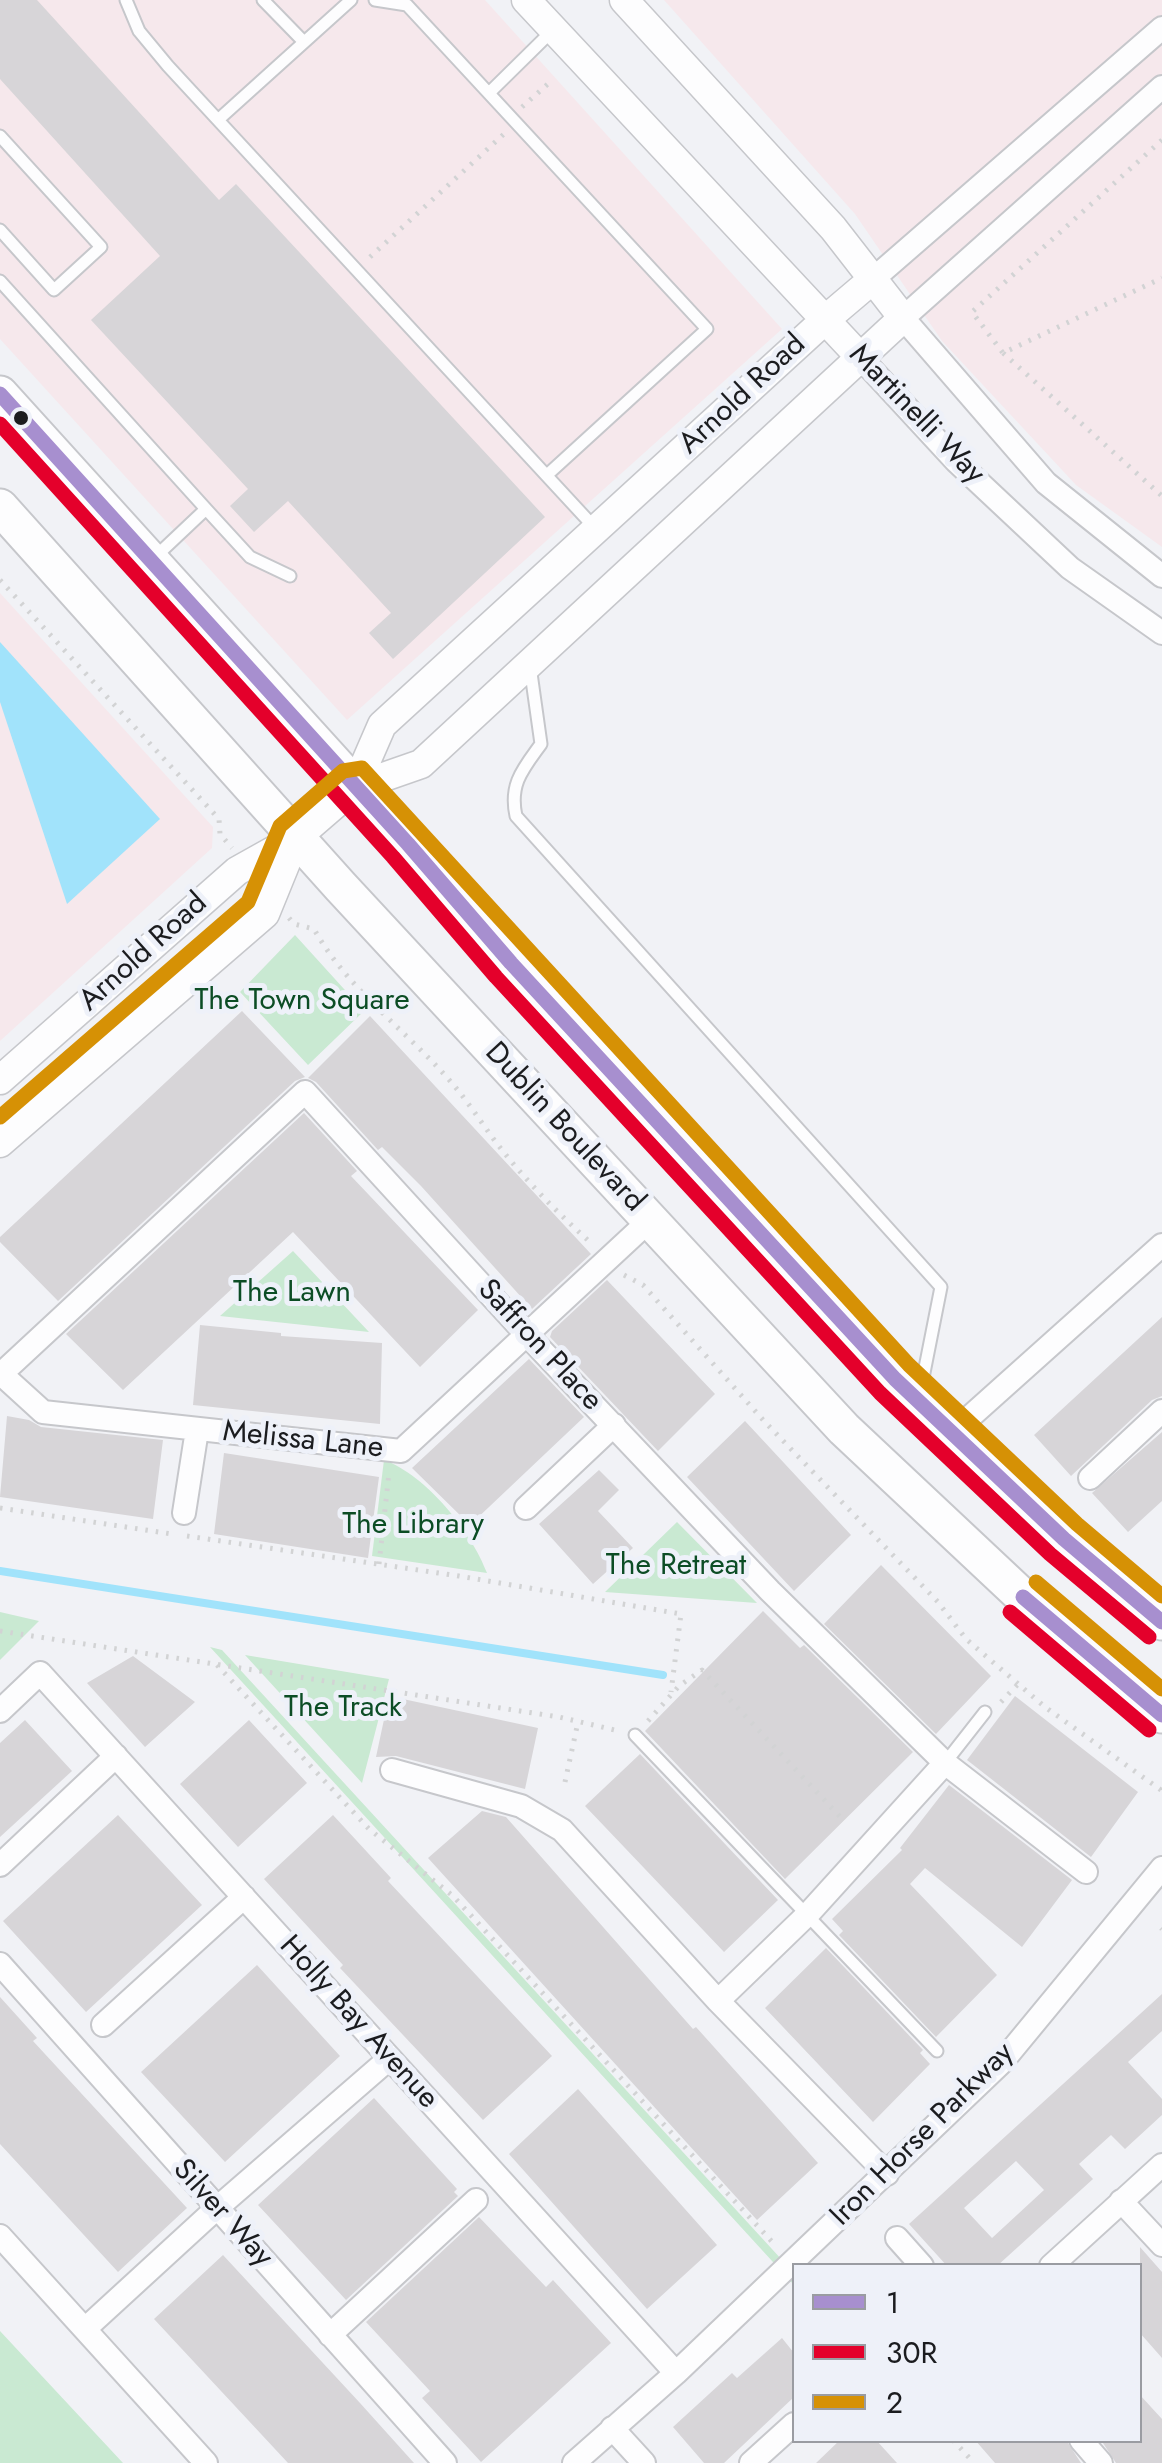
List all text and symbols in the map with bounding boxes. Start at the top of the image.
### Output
street label: Arnold Road [672,327,814,463]
street label: Martinelli Way [841,338,991,492]
unlabelled marker [11,408,31,428]
street label: Arnold Road [73,886,215,1020]
park label: The Town Square [194,984,410,1020]
street label: Dublin Boulevard [476,1036,652,1220]
street label: Saffron Place [469,1273,609,1419]
park label: The Lawn [233,1276,351,1312]
street label: Melissa Lane [221,1415,385,1467]
park label: The Library [342,1508,484,1544]
park label: The Retreat [606,1549,746,1585]
park label: The Track [284,1691,402,1727]
street label: Holly Bay Avenue [271,1929,445,2117]
street label: Iron Horse Parkway [824,2036,1022,2234]
street label: Silver Way [164,2153,280,2275]
legend [792,2263,1142,2443]
text: 1 [886,2281,900,2324]
text: 30R [886,2331,937,2374]
text: 2 [886,2381,903,2424]

